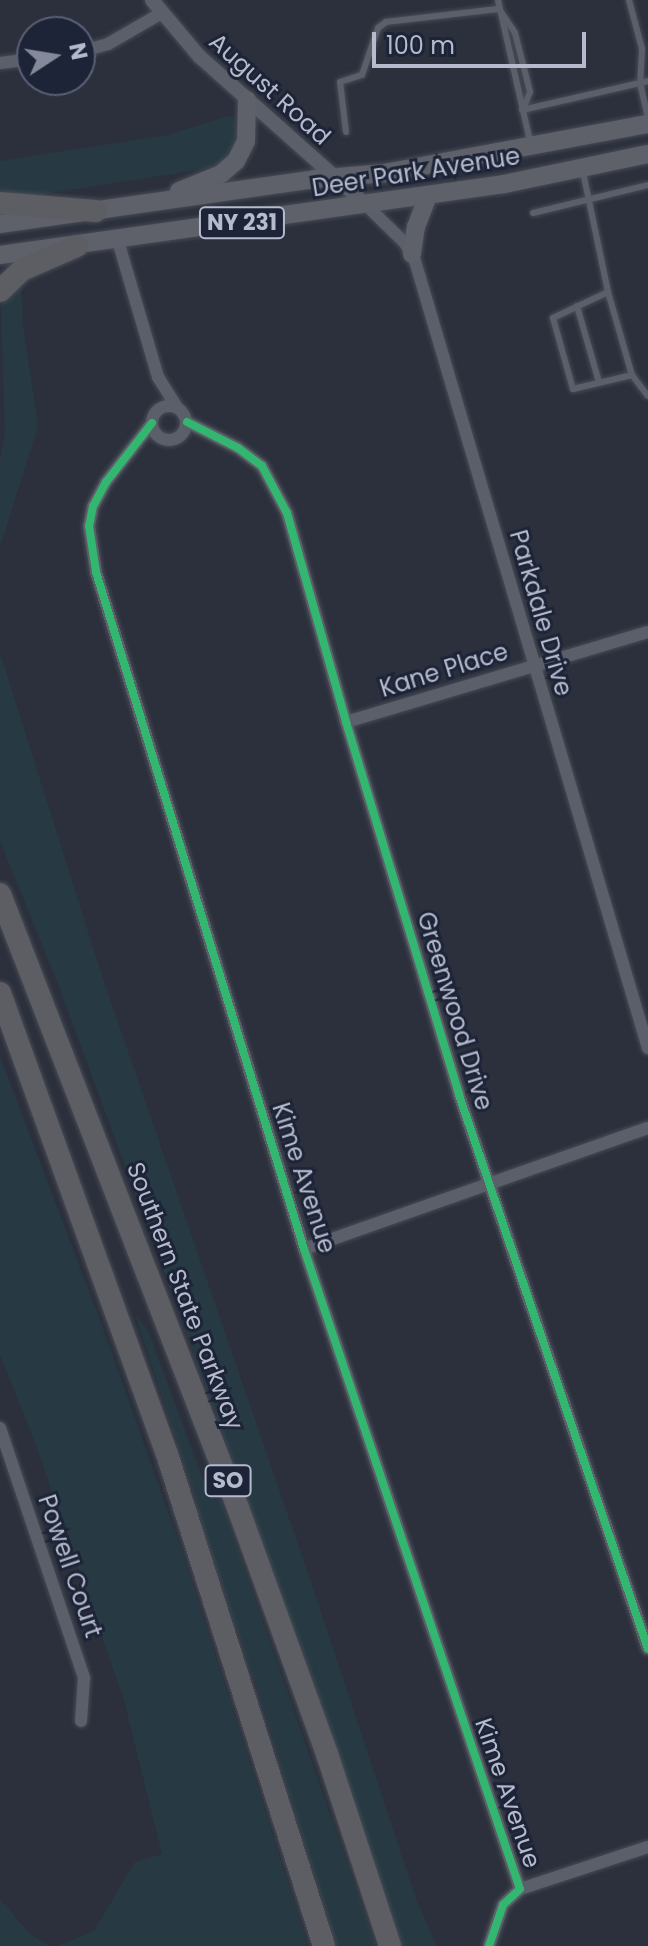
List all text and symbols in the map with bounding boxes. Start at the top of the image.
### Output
north arrow [16,16,96,96]
scale bar [376,16,590,66]
street label: August Road [203,27,337,151]
text: 100 m [386,29,455,62]
text: N [61,40,95,63]
street label: Deer Park Avenue [310,141,522,203]
road number: NY 231 [198,205,286,241]
street label: Parkdale Drive [504,527,578,699]
street label: Kane Place [376,637,512,703]
street label: Greenwood Drive [411,908,499,1114]
street label: Kime Avenue [266,1099,342,1257]
street label: Southern State Parkway [121,1158,249,1434]
road number: SO [204,1463,252,1499]
street label: Powell Court [32,1491,108,1641]
street label: Kime Avenue [469,1714,547,1872]

